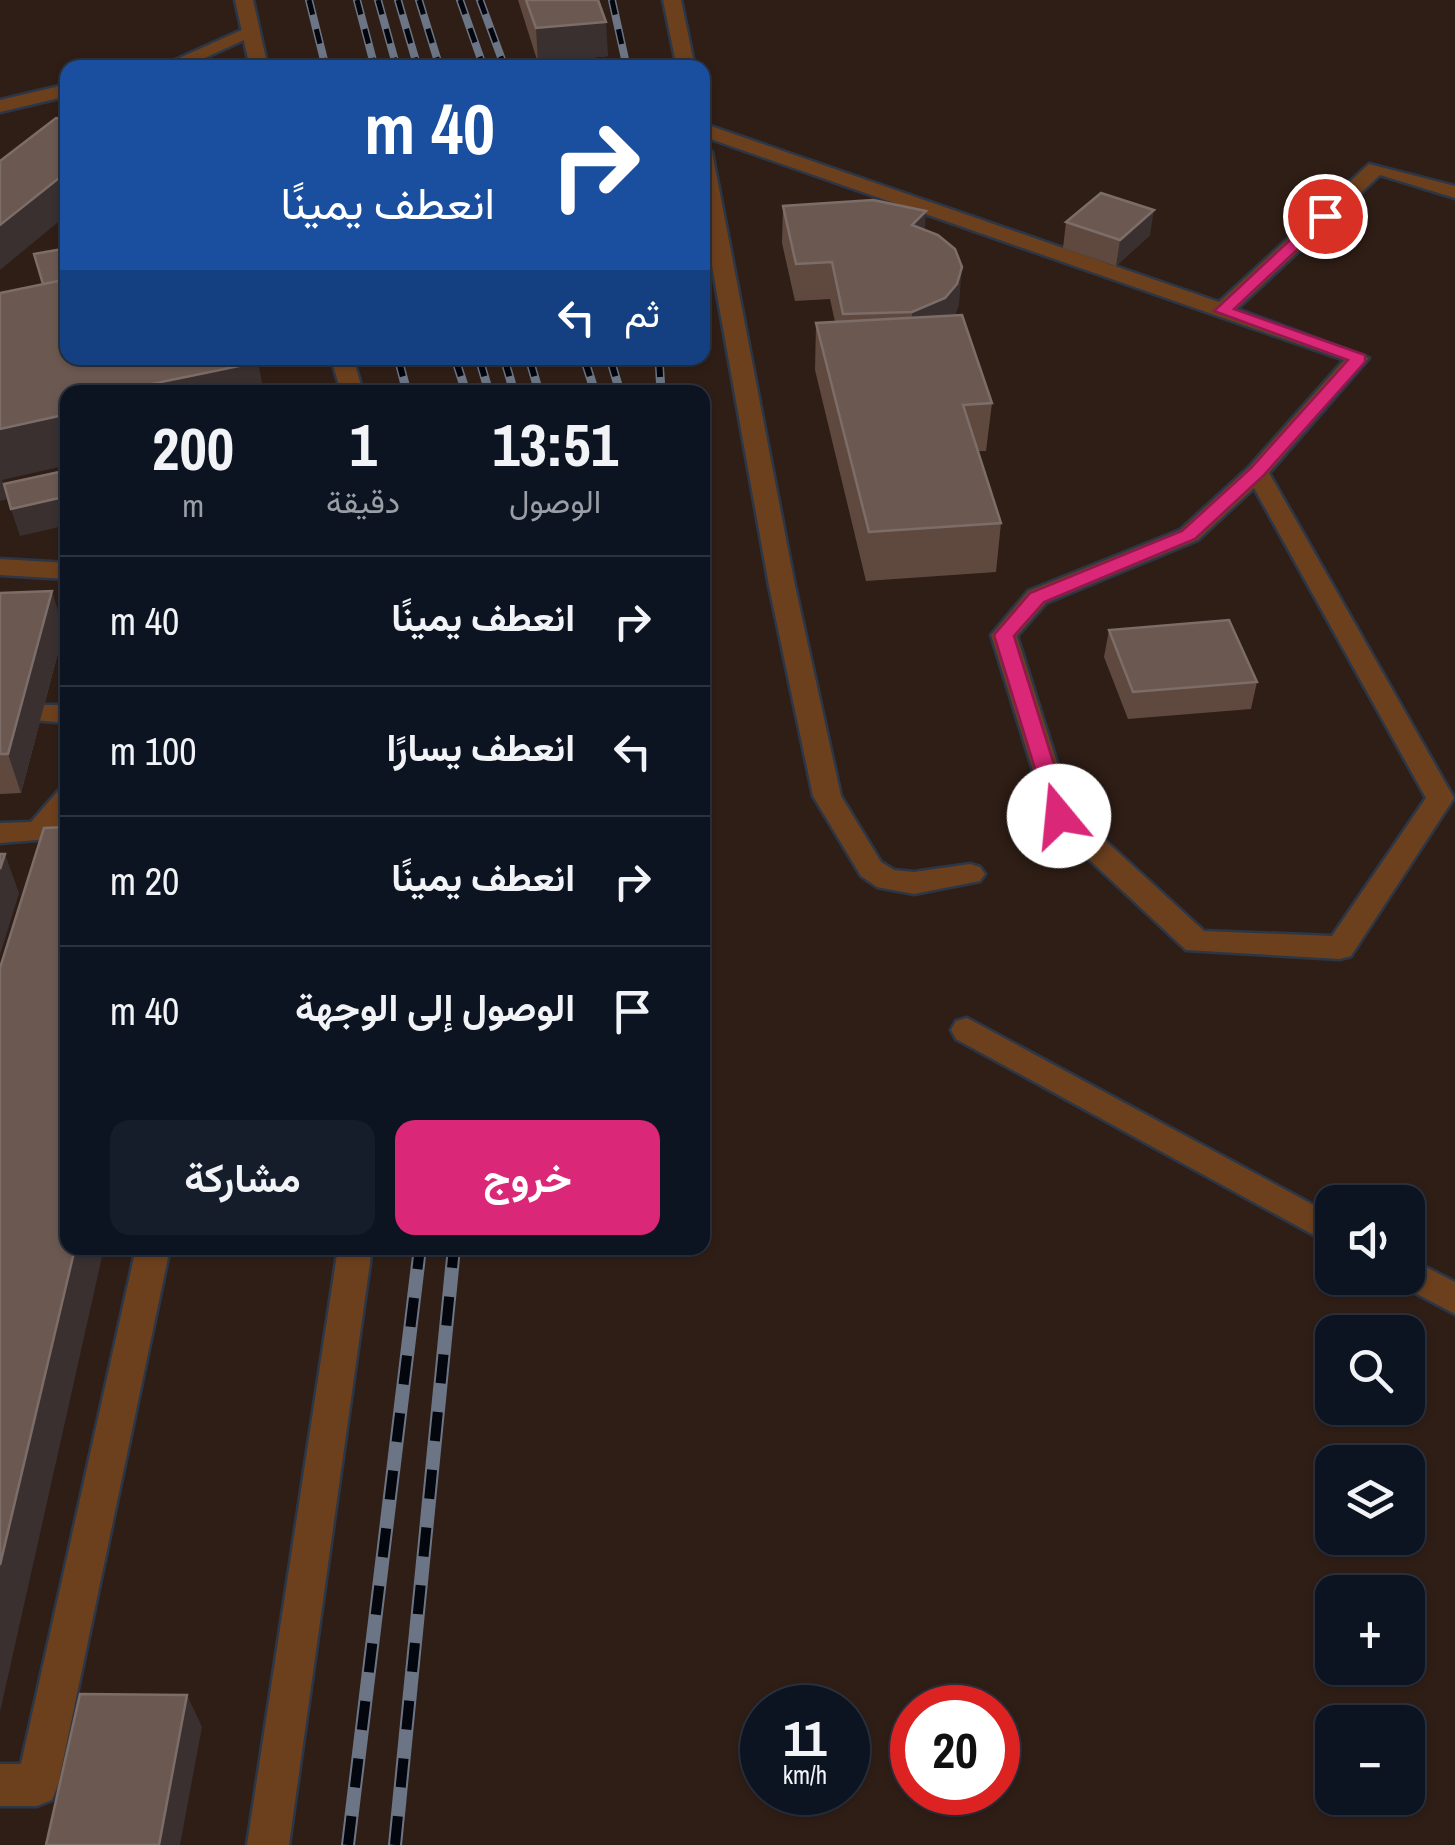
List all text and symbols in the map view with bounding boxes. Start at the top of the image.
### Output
text: 40 m [364,82,495,176]
icon: right [530,100,660,230]
text: انعطف يمينًا [280,172,495,233]
pin [1283,174,1368,259]
icon: arrive [1298,189,1353,244]
text: ثم [624,288,660,339]
icon: left [549,290,604,345]
text: 1 [349,404,377,485]
text: 13:51 [492,404,618,485]
text: 200 [152,408,234,489]
text: دقيقة [326,480,400,523]
text: الوصول [509,480,601,523]
text: m [182,484,204,527]
text: انعطف يمينًا [391,592,575,643]
icon: right [605,594,660,649]
text: 40 m [110,596,179,647]
text: انعطف يسارًا [386,722,575,773]
icon: left [605,724,660,779]
text: 100 m [110,726,197,777]
position arrow [1007,764,1111,868]
text: انعطف يمينًا [391,852,575,903]
icon: right [605,854,660,909]
text: 20 m [110,856,179,907]
text: الوصول إلى الوجهة [295,982,575,1033]
icon: arrive [605,984,660,1039]
text: 40 m [110,986,179,1037]
button: مشاركة [110,1120,375,1235]
button: خروج [395,1120,660,1235]
map controls [1315,1185,1425,1815]
button: sound [1315,1185,1425,1295]
button: search [1315,1315,1425,1425]
button: layers [1315,1445,1425,1555]
button: + [1315,1575,1425,1685]
speed limit sign: 20 [890,1685,1020,1815]
text: 11 [783,1704,827,1772]
button: − [1315,1705,1425,1815]
text: km/h [783,1758,827,1792]

